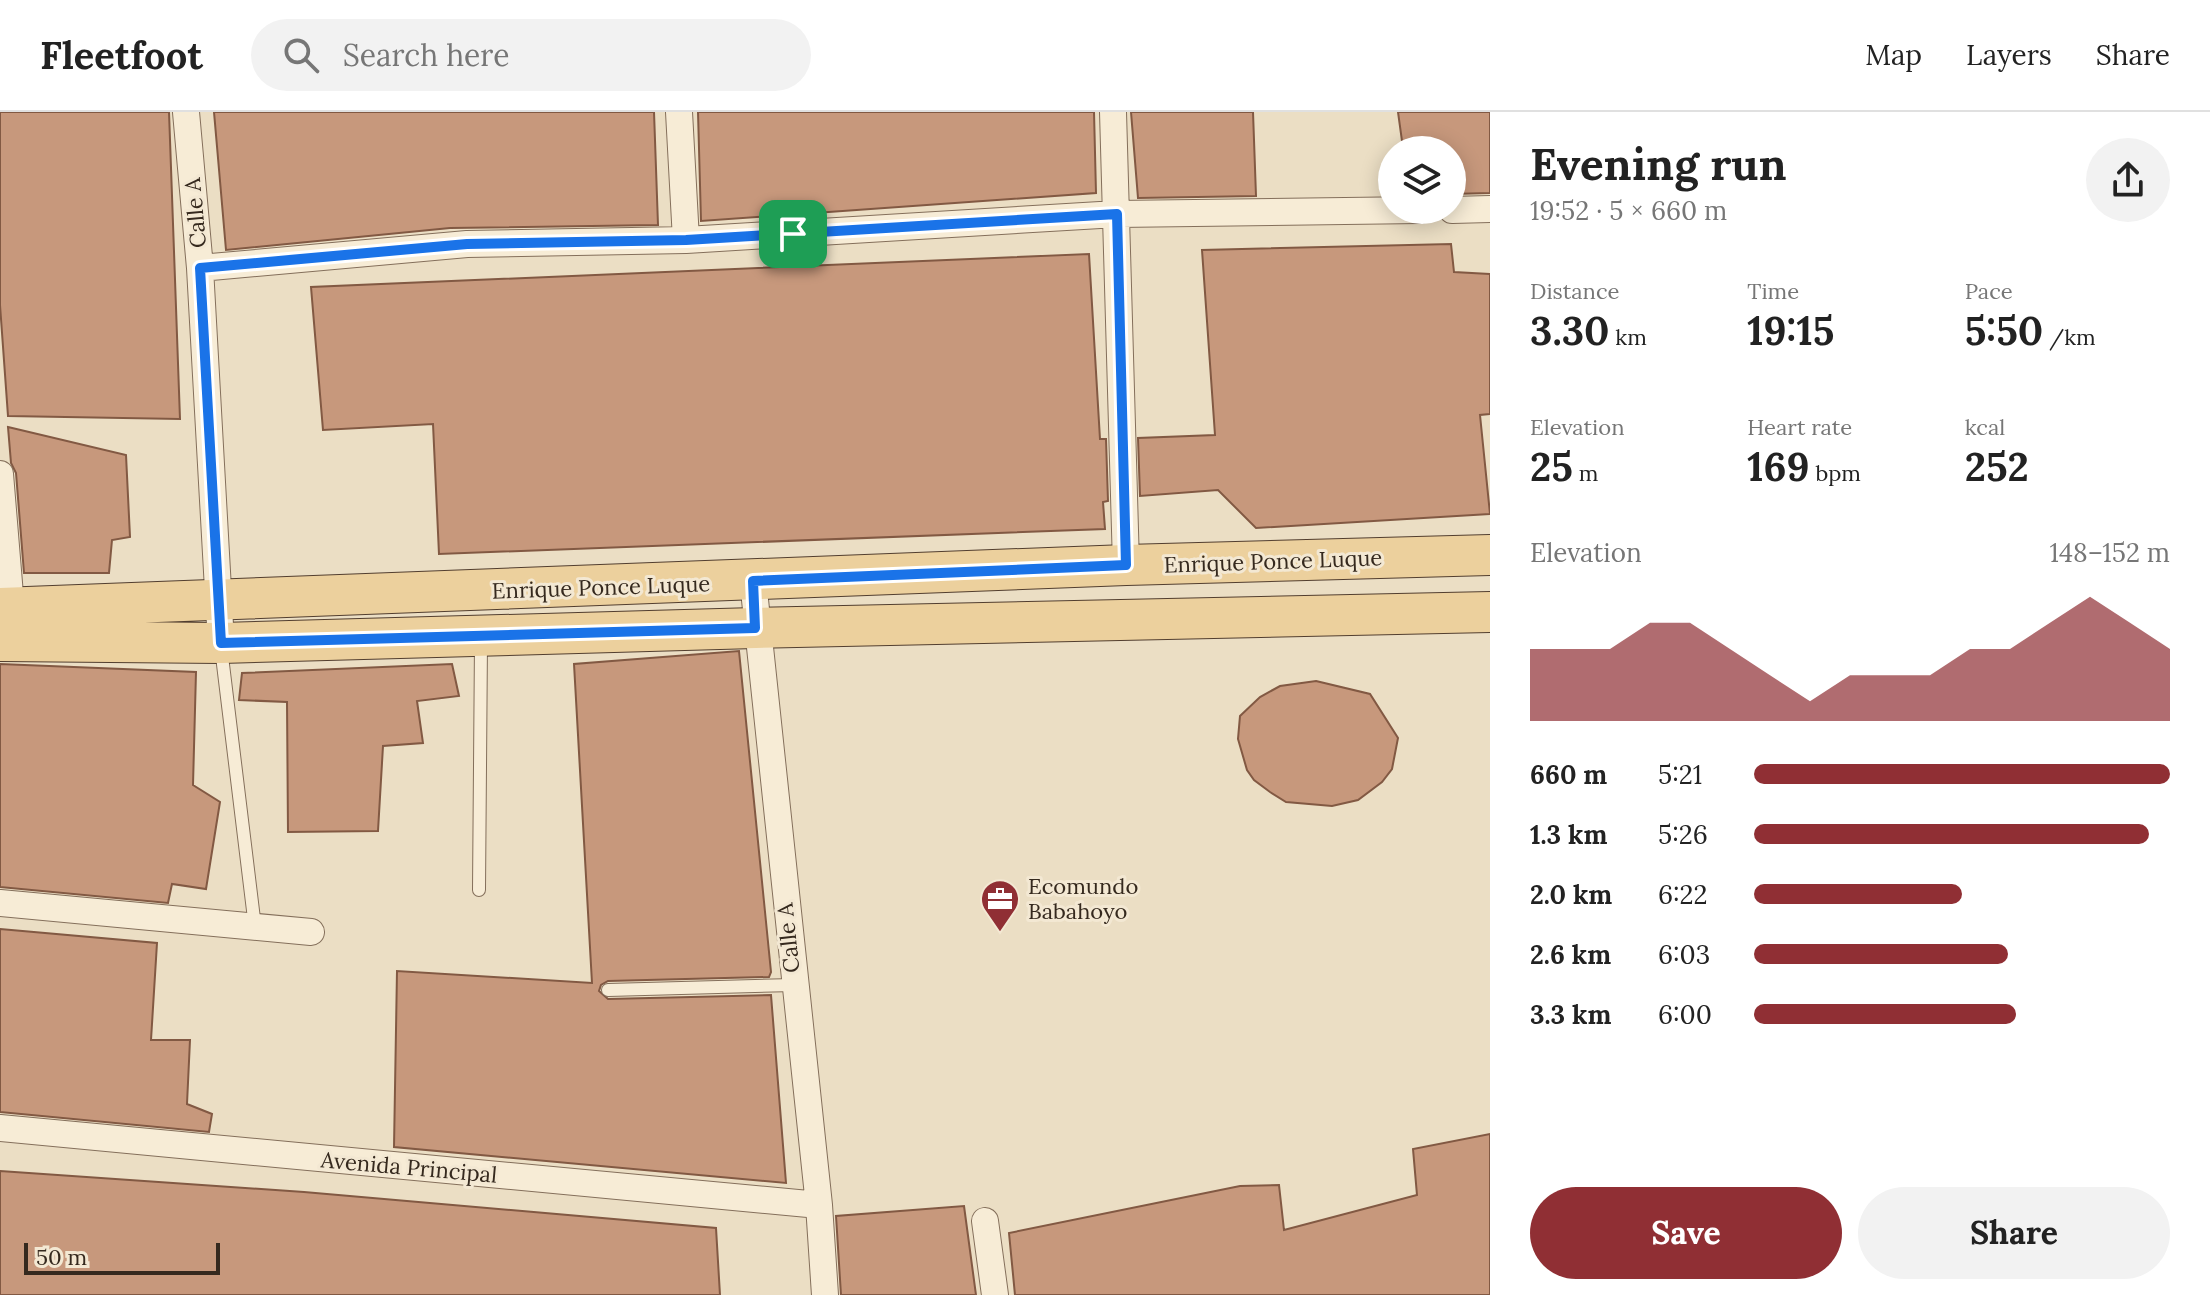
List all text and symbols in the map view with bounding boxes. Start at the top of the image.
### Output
search box [251,19,811,91]
text: Fleetfoot [40,31,203,79]
icon: search [279,33,323,77]
text: Search here [343,36,509,74]
text: Map [1865,37,1922,73]
text: Layers [1966,37,2052,73]
text: Share [2096,37,2170,73]
map controls [1378,136,1466,224]
button: layers [1378,136,1466,224]
text: Evening run [1530,136,1787,192]
button: share [2086,138,2170,222]
street label: Calle A [178,176,212,249]
text: 19:52 · 5 × 660 m [1530,194,1727,227]
pin [759,200,827,268]
icon: arrive [771,212,815,256]
text: Distance [1530,277,1620,305]
text: Time [1747,277,1799,305]
text: Pace [1965,277,2013,305]
text: 3.30 [1530,305,1610,356]
text: 19:15 [1747,305,1834,356]
text: 5:50 [1965,305,2043,356]
text: km [1610,323,1647,351]
text: /km [2043,323,2096,351]
text: Elevation [1530,413,1625,441]
text: Heart rate [1747,413,1852,441]
text: kcal [1965,413,2005,441]
text: 25 [1530,441,1573,492]
text: 169 [1747,441,1810,492]
text: 252 [1965,441,2029,492]
text: m [1573,459,1598,487]
text: bpm [1810,459,1861,487]
text: Elevation [1530,536,1642,569]
text: 148–152 m [2049,536,2170,569]
street label: Enrique Ponce Luque [1163,543,1383,579]
street label: Enrique Ponce Luque [491,569,711,605]
text: 660 m [1530,758,1607,791]
text: 5:21 [1658,758,1702,791]
text: 1.3 km [1530,818,1607,851]
text: 5:26 [1658,818,1708,851]
place label: Ecomundo Babahoyo [1028,872,1138,925]
office icon: Ecomundo Babahoyo [979,878,1021,933]
text: 2.0 km [1530,878,1612,911]
text: 6:22 [1658,878,1707,911]
street label: Calle A [770,900,806,974]
text: 2.6 km [1530,938,1611,971]
text: 6:03 [1658,938,1710,971]
text: 3.3 km [1530,998,1611,1031]
text: 6:00 [1658,998,1712,1031]
street label: Avenida Principal [319,1145,498,1189]
button: Save [1530,1187,1842,1279]
button: Share [1858,1187,2170,1279]
scale bar [24,1239,220,1275]
text: 50 m [36,1243,87,1271]

